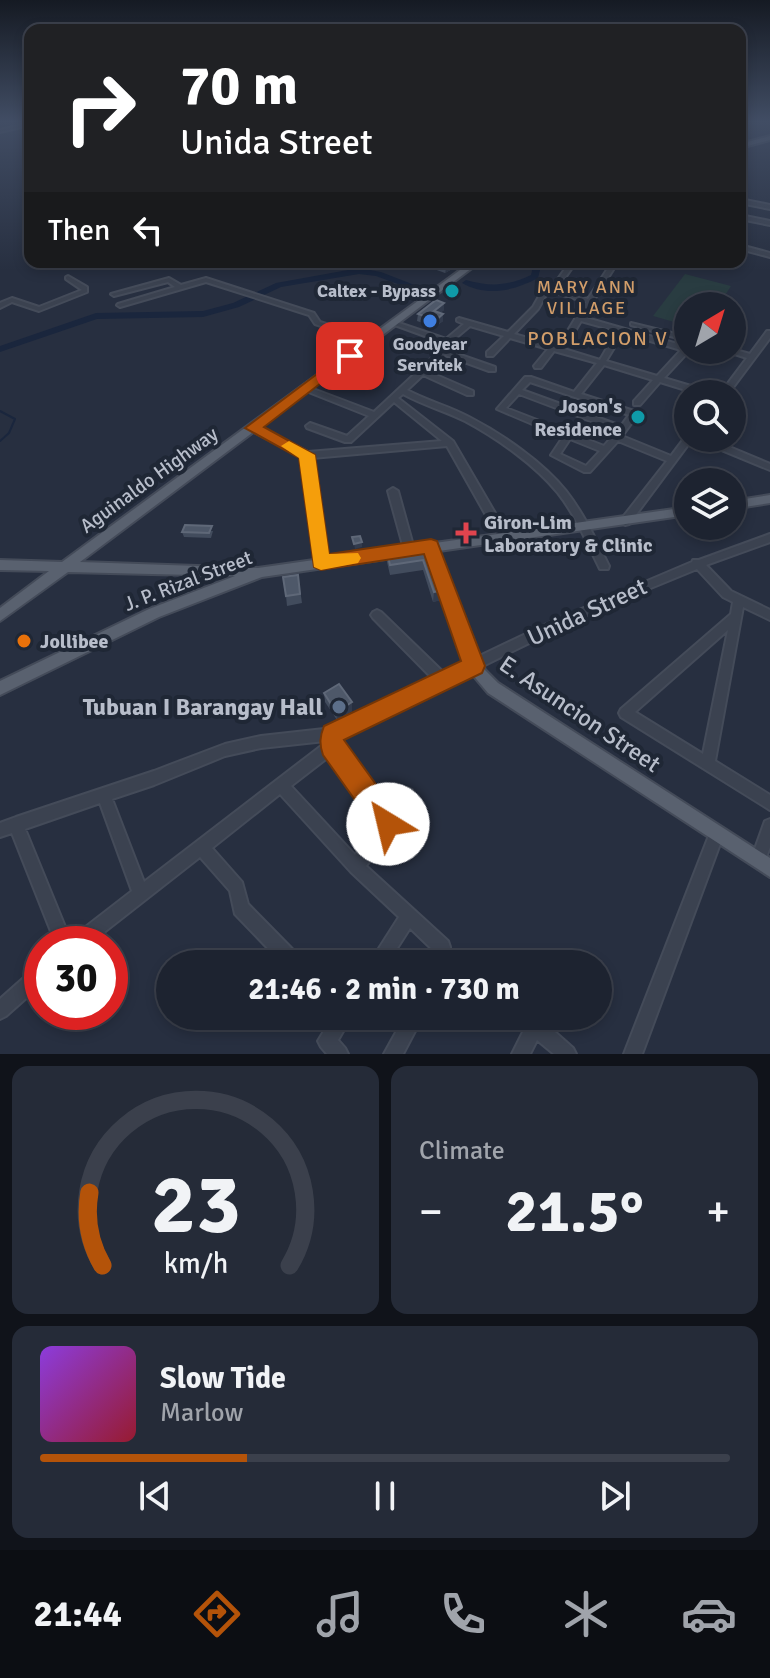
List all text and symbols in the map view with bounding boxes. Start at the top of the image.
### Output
text: 70 m [180,51,298,120]
icon: right [48,56,152,160]
text: Unida Street [180,120,373,165]
icon: left [126,208,170,252]
text: Then [48,212,110,249]
district label: MARY ANN VILLAGE [537,276,637,319]
place label: Caltex - Bypass [317,280,436,302]
marker: Caltex - Bypass [443,282,461,300]
north arrow [674,292,746,364]
map controls [674,292,746,540]
marker: Goodyear Servitek [421,312,439,330]
pin [316,322,384,390]
district label: POBLACION V [527,326,669,351]
place label: Goodyear Servitek [393,333,468,376]
icon: arrive [328,334,372,378]
button: search [674,380,746,452]
place label: Joson's Residence [534,394,622,442]
marker: Joson's Residence [629,408,647,426]
street label: Aguinaldo Highway [75,421,223,539]
button: layers [674,468,746,540]
place label: Giron-Lim Laboratory & Clinic [484,510,653,558]
marker: Giron-Lim Laboratory & Clinic [455,522,477,544]
street label: J. P. Rizal Street [120,545,256,617]
street label: Unida Street [522,571,652,653]
place label: Jollibee [40,629,109,654]
marker: Jollibee [15,632,33,650]
street label: E. Asuncion Street [494,649,666,779]
place label: Tubuan I Barangay Hall [83,692,323,722]
marker: Tubuan I Barangay Hall [330,698,348,716]
position arrow [346,782,430,866]
speed limit sign: 30 [24,926,128,1030]
text: 21:46 · 2 min · 730 m [248,971,520,1008]
text: Climate [419,1135,505,1167]
text: 23 [151,1154,240,1256]
text: 21.5° [505,1175,644,1249]
text: − [419,1185,443,1239]
text: + [706,1185,730,1239]
text: km/h [163,1246,228,1281]
text: Slow Tide [160,1360,286,1397]
text: Marlow [160,1397,243,1429]
icon: previous [133,1474,177,1518]
icon: pause [363,1474,407,1518]
icon: next [593,1474,637,1518]
icon: directions [189,1586,245,1642]
icon: music [312,1586,368,1642]
icon: phone [435,1586,491,1642]
icon: climate [558,1586,614,1642]
icon: car [681,1586,737,1642]
text: 21:44 [33,1592,122,1637]

